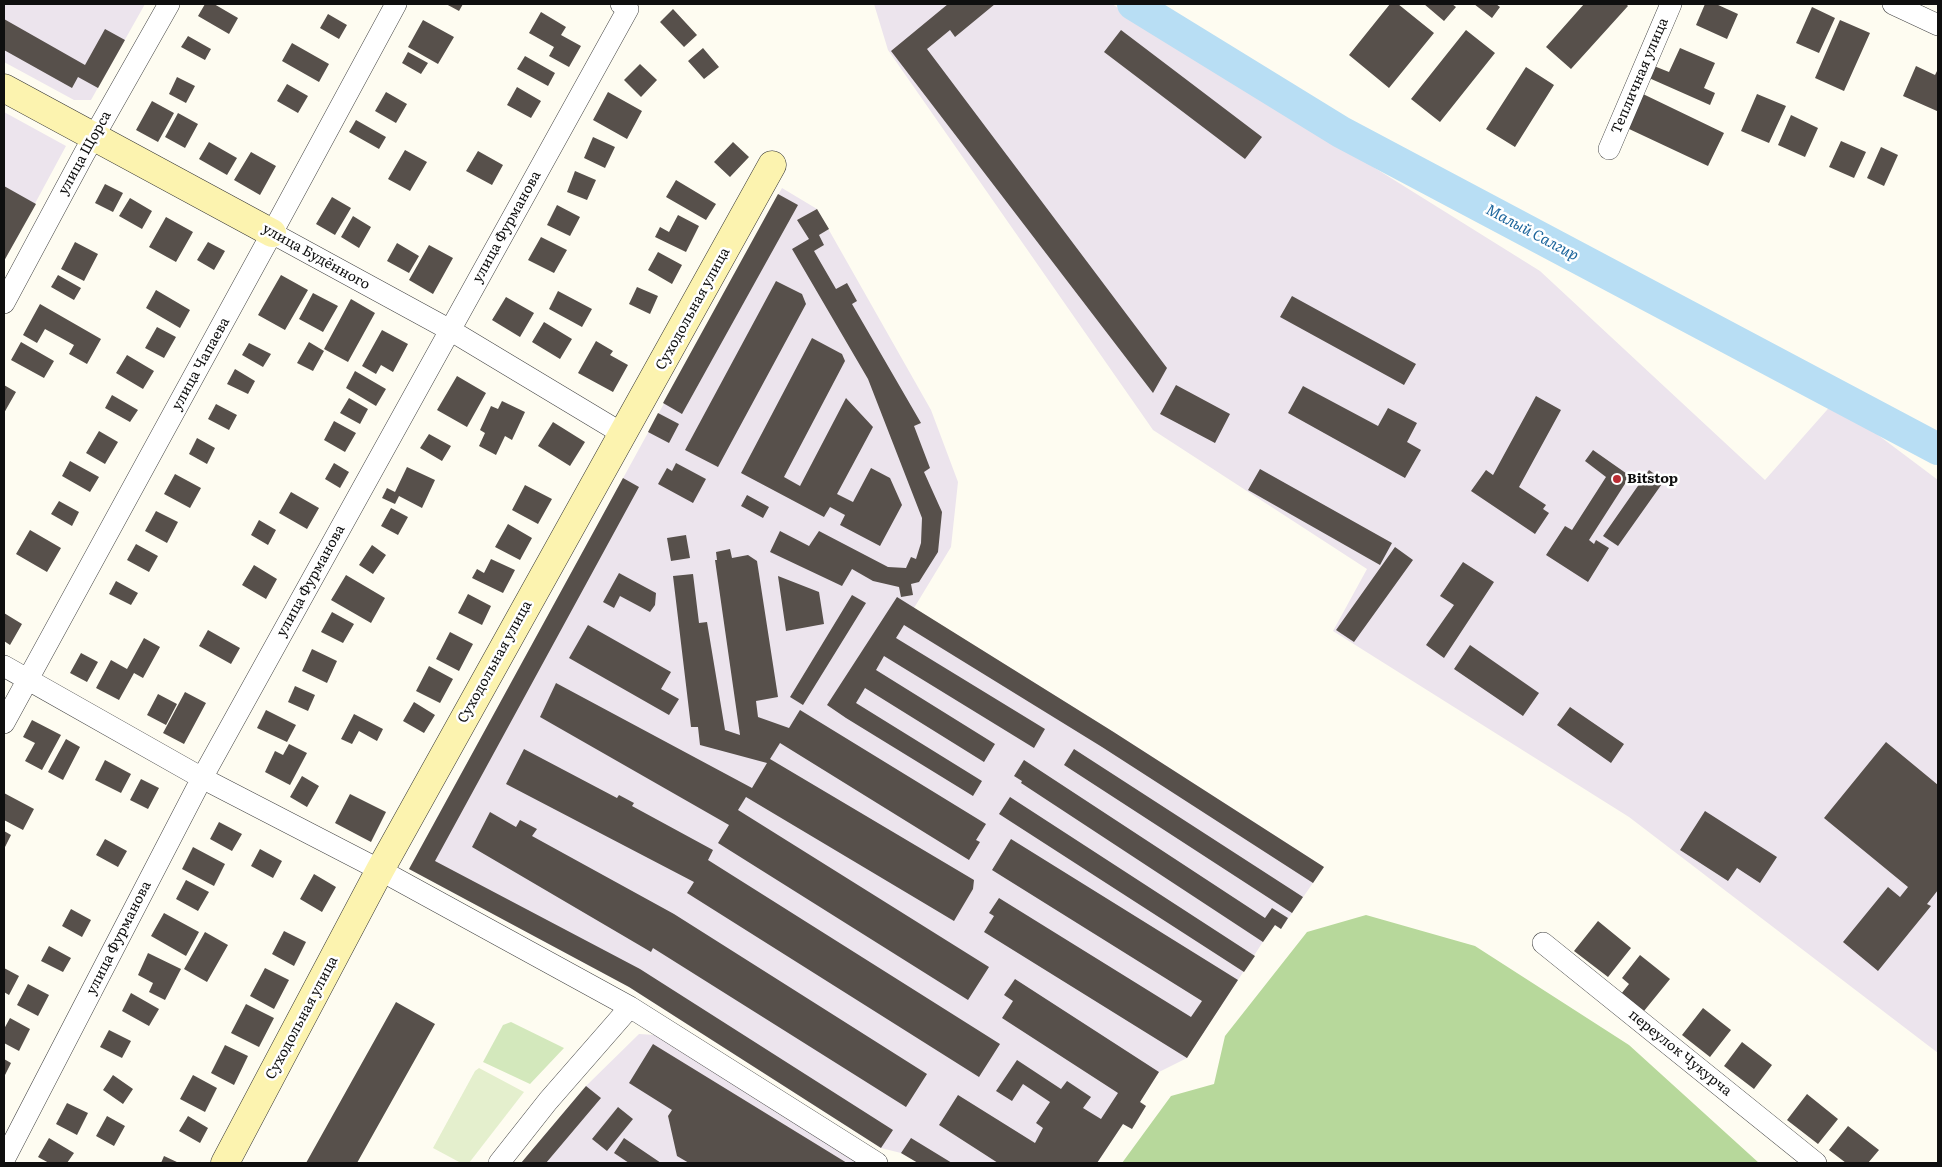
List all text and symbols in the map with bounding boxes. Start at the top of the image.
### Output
street label: Тепличная улица [1608,15,1672,137]
street label: улица Щорса [55,108,115,198]
street label: улица Фурманова [469,168,545,286]
water label: Малый Салгир [1483,201,1581,265]
street label: улица Будённого [259,220,373,294]
street label: Суходольная улица [652,245,734,373]
street label: улица Чапаева [168,315,234,413]
place label: Bitstop [1627,471,1678,487]
marker: Bitstop [1611,473,1623,485]
street label: улица Фурманова [273,522,349,640]
street label: Суходольная улица [454,598,536,726]
street label: улица Фурманова [83,878,155,998]
street label: Суходольная улица [262,953,342,1083]
street label: переулок Чукурча [1625,1006,1735,1100]

